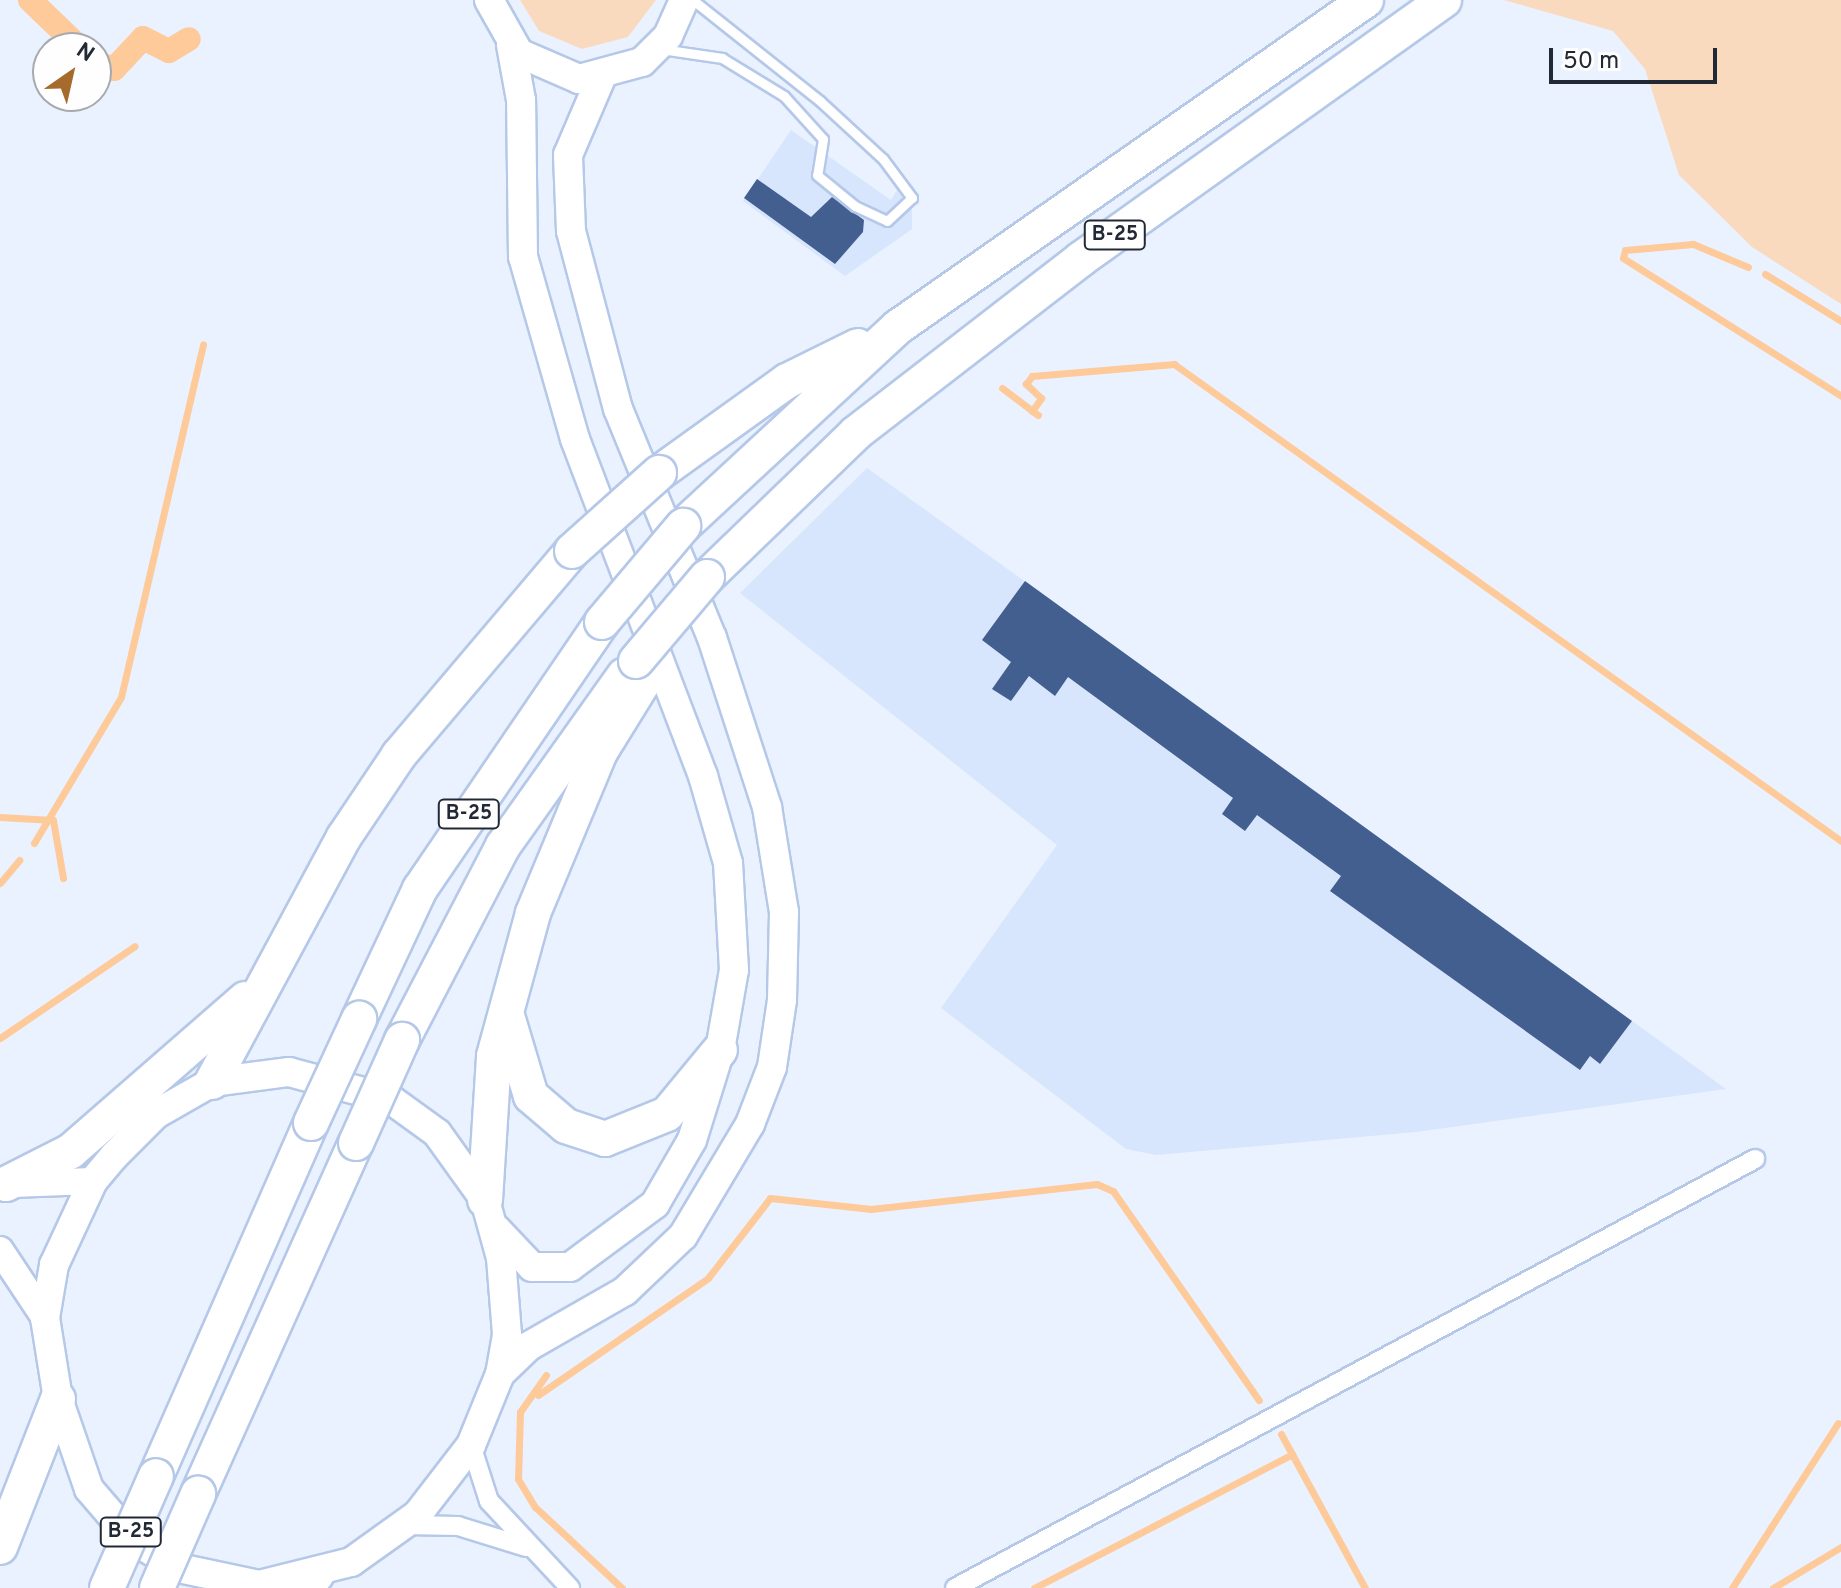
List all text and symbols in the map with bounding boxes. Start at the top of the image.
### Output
north arrow [32,32,112,112]
scale bar [1553,32,1721,82]
text: N [70,38,99,69]
text: 50 m [1563,47,1619,77]
road number: B-25 [1083,219,1147,251]
road number: B-25 [437,798,501,830]
road number: B-25 [99,1516,163,1548]

